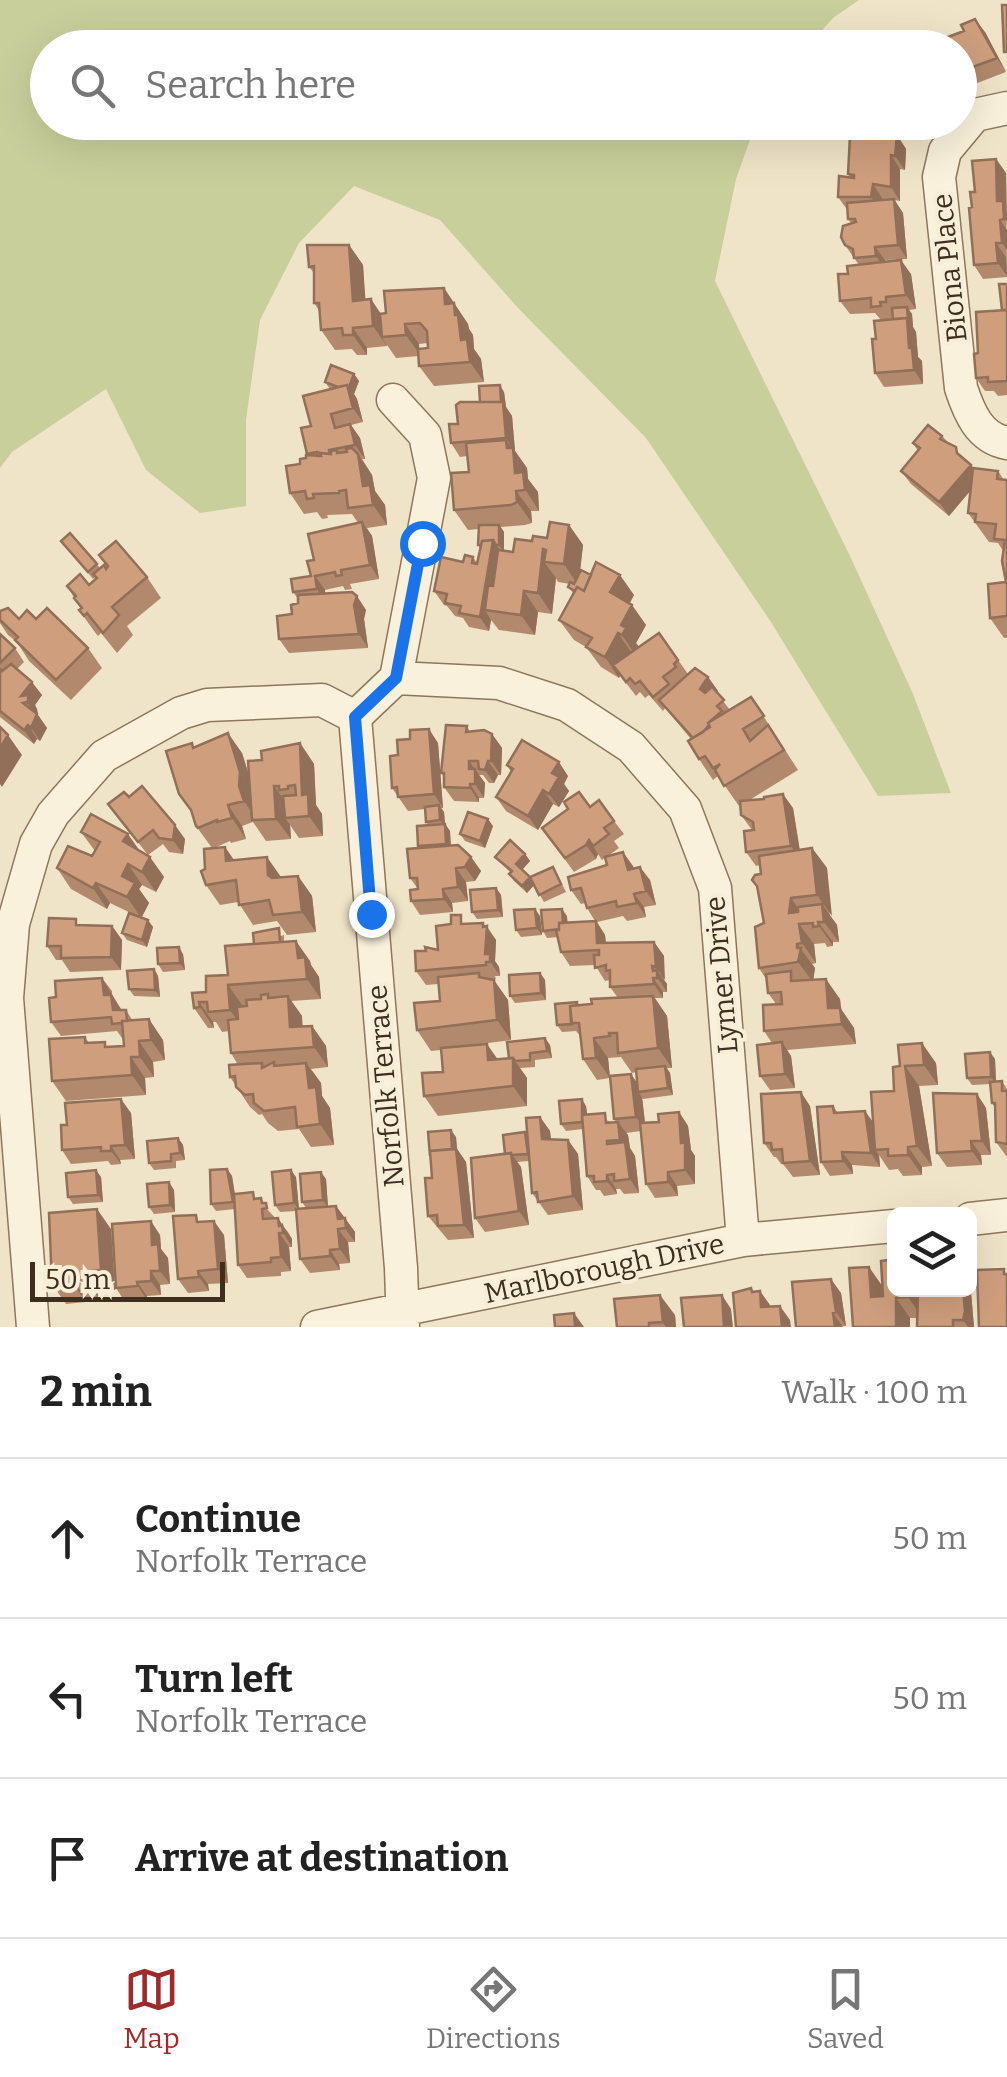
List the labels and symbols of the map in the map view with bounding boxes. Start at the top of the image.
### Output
street label: Biona Place [925,192,974,344]
route start [400,521,446,567]
route end [349,892,395,938]
street label: Lymer Drive [698,895,745,1055]
street label: Norfolk Terrace [360,983,411,1189]
street label: Marlborough Drive [481,1227,727,1310]
scale bar [30,1257,225,1302]

